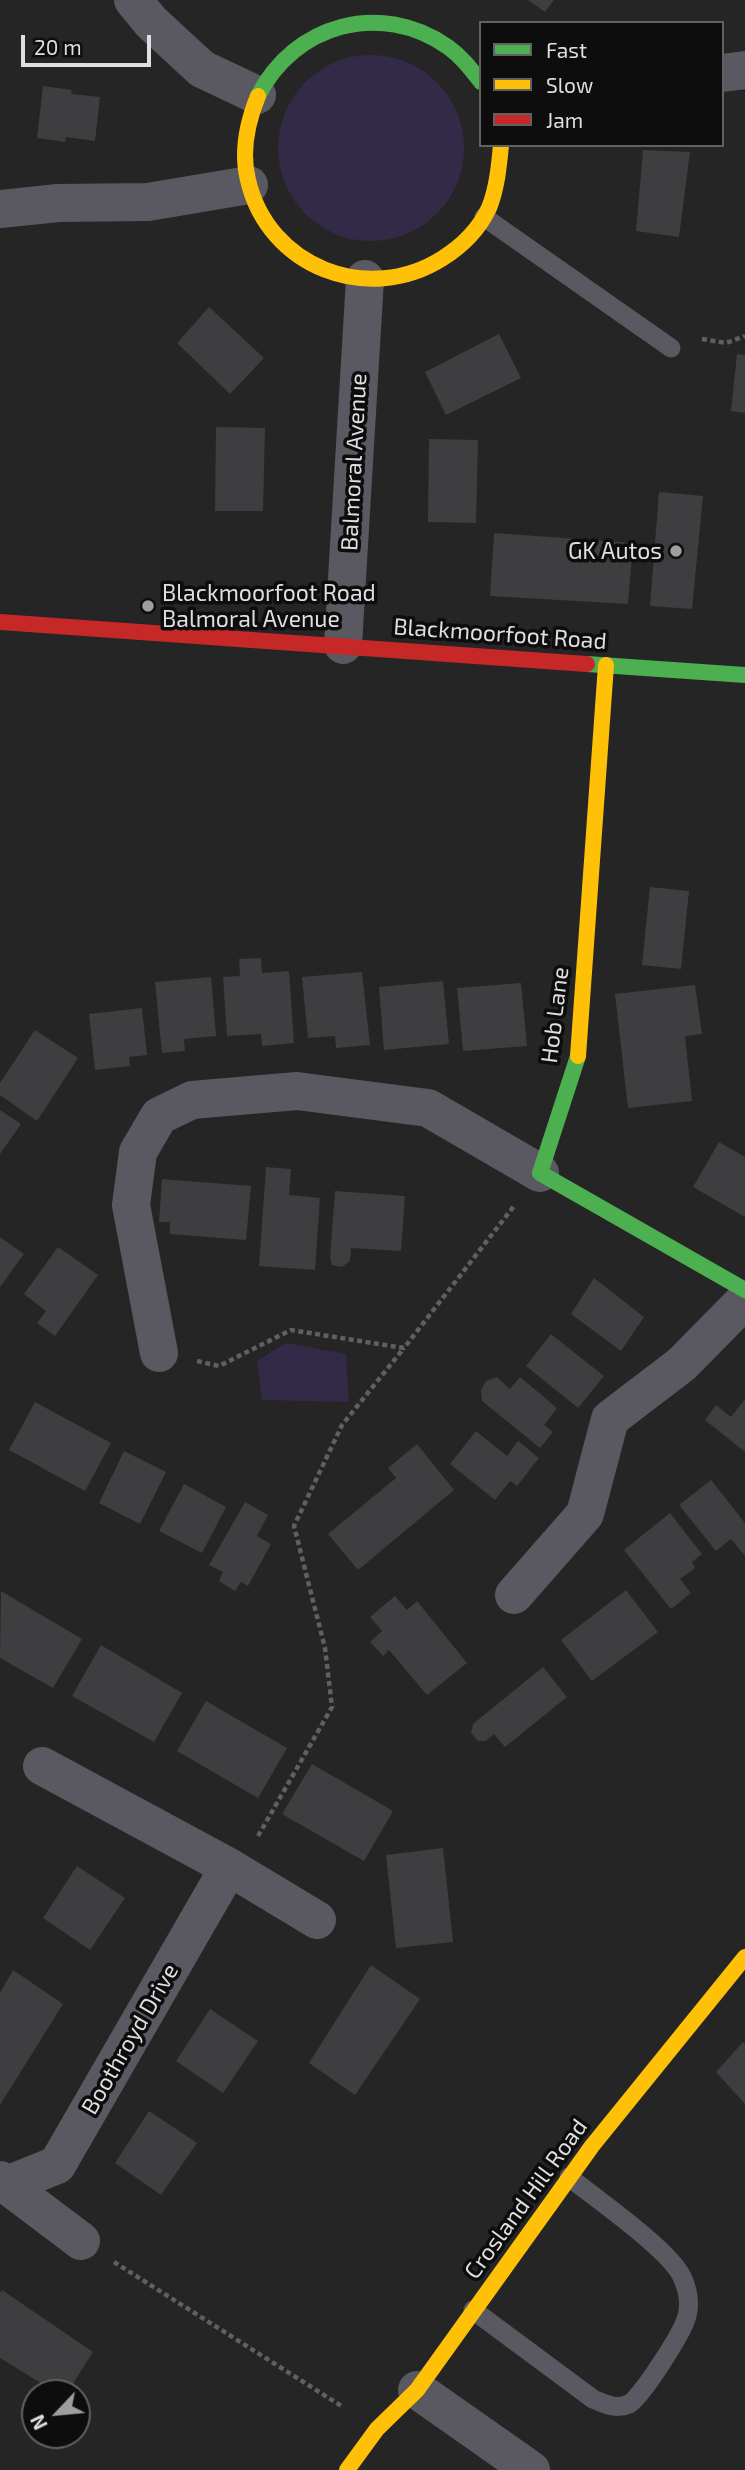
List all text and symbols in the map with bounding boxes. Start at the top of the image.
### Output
scale bar [24,21,154,65]
legend [479,21,724,147]
text: 20 m [34,34,82,59]
text: Fast [546,37,587,62]
text: Slow [546,72,593,97]
text: Jam [546,107,583,132]
street label: Balmoral Avenue [336,372,372,552]
place label: GK Autos [568,537,662,565]
marker: GK Autos [668,543,684,559]
place label: Blackmoorfoot Road Balmoral Avenue [162,579,376,633]
marker: Blackmoorfoot Road Balmoral Avenue [140,598,156,614]
street label: Blackmoorfoot Road [392,613,608,655]
street label: Hob Lane [535,965,575,1065]
street label: Boothroyd Drive [76,1959,184,2119]
street label: Crosland Hill Road [459,2114,593,2284]
north arrow [21,2379,91,2449]
text: N [25,2411,52,2434]

